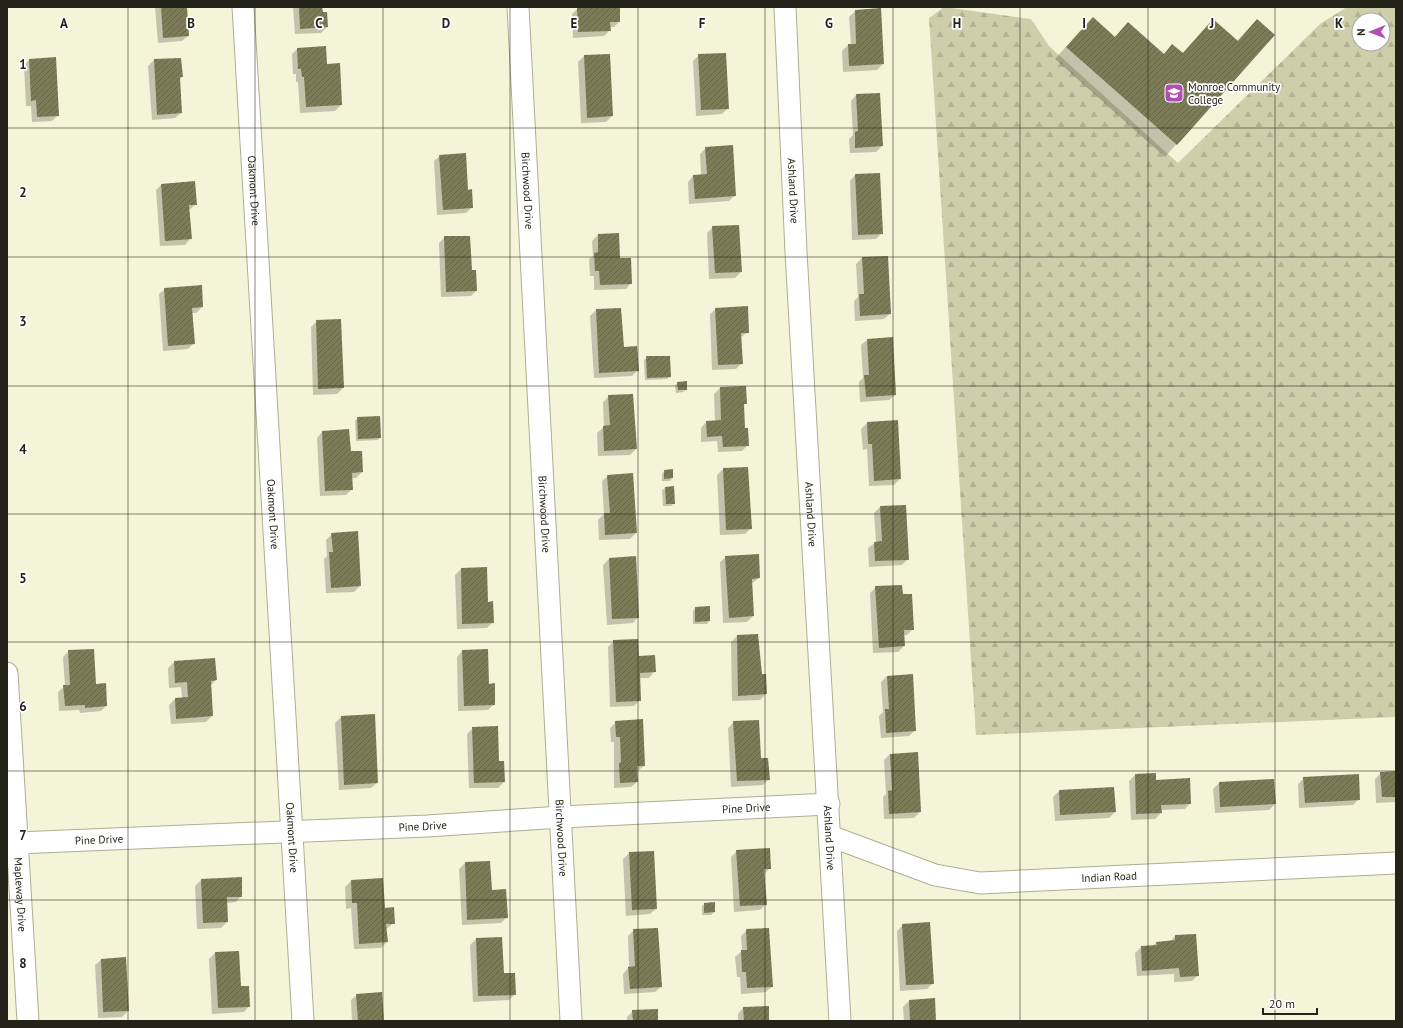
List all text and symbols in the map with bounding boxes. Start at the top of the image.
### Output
north arrow [1351,12,1391,52]
text: A [60,15,68,32]
text: B [187,15,195,32]
text: C [315,15,323,32]
text: D [442,15,450,32]
text: E [571,15,578,32]
text: F [699,15,706,32]
text: G [825,15,833,32]
text: H [953,15,961,32]
text: I [1082,15,1086,32]
text: J [1209,15,1214,32]
text: K [1335,15,1343,32]
text: N [1354,28,1368,36]
text: 1 [19,56,27,73]
place label: Monroe Community College [1188,80,1281,107]
school or university icon: Monroe Community College [1163,82,1185,104]
street label: Birchwood Drive [519,152,537,230]
street label: Oakmont Drive [245,155,263,227]
street label: Ashland Drive [785,158,802,224]
text: 2 [19,184,27,201]
text: 3 [19,313,27,330]
text: 4 [19,441,27,458]
street label: Birchwood Drive [536,475,554,554]
street label: Oakmont Drive [264,479,282,550]
street label: Ashland Drive [802,481,820,548]
text: 5 [19,570,27,587]
text: 6 [19,698,27,715]
street label: Birchwood Drive [552,799,570,877]
street label: Pine Drive [722,800,771,816]
street label: Oakmont Drive [283,802,301,874]
street label: Ashland Drive [821,805,838,871]
street label: Pine Drive [398,818,448,834]
text: 7 [19,827,27,844]
street label: Pine Drive [74,832,124,848]
street label: Mapleway Drive [11,857,30,933]
street label: Indian Road [1081,868,1137,885]
text: 8 [19,955,27,972]
scale bar [1263,990,1317,1016]
text: 20 m [1269,996,1295,1011]

